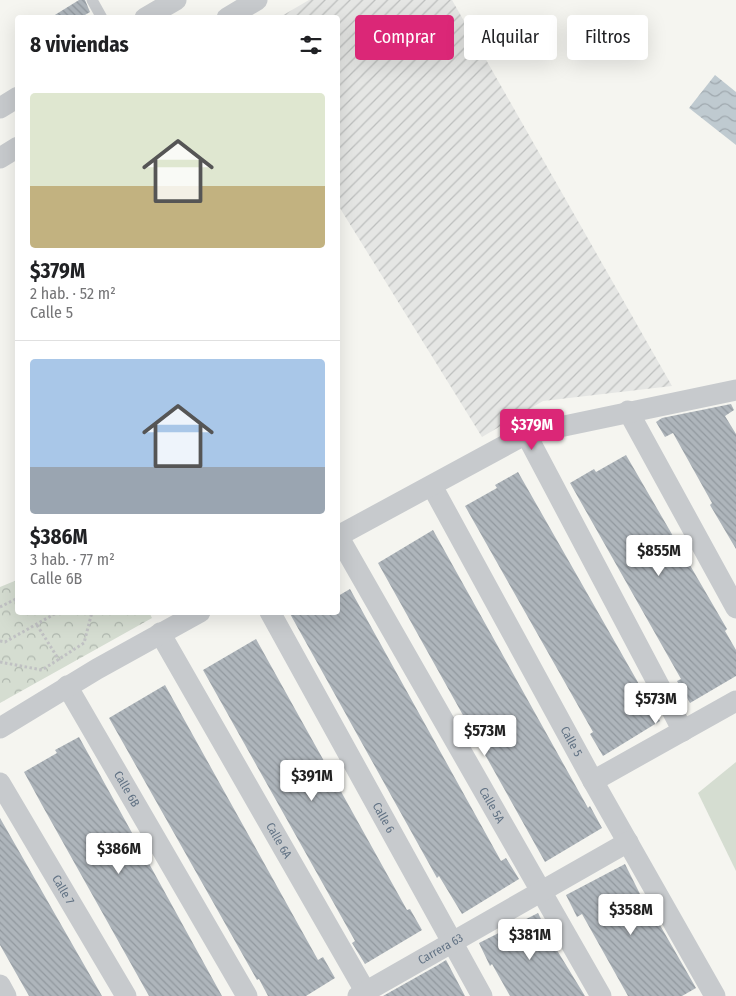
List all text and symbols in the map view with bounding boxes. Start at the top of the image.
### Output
chip: Comprar [355,15,454,60]
chip: Alquilar [464,15,557,60]
chip: Filtros [567,15,648,60]
icon: filters [297,31,325,59]
text: 8 viviendas [30,32,129,58]
icon: home [133,126,223,216]
text: $379M [30,258,85,284]
text: 2 hab. · 52 m² [30,284,116,303]
text: Calle 5 [30,303,73,322]
icon: home [133,391,223,481]
pin: $379M [497,408,567,451]
text: $379M [511,415,553,434]
text: $386M [30,524,88,550]
pin: $855M [624,534,694,577]
text: $855M [637,541,681,560]
text: 3 hab. · 77 m² [30,550,115,569]
text: Calle 6B [30,569,82,588]
pin: $573M [621,682,691,725]
text: $573M [635,689,677,708]
pin: $573M [450,714,520,757]
text: $573M [464,721,506,740]
street label: Calle 5 [558,724,586,759]
pin: $391M [277,760,347,802]
text: $391M [291,766,333,785]
street label: Calle 6B [111,768,143,810]
street label: Calle 5A [476,785,508,826]
street label: Calle 6 [370,800,398,835]
street label: Calle 6A [263,820,295,861]
pin: $386M [84,832,154,875]
text: $386M [97,839,141,858]
street label: Calle 7 [49,873,77,907]
pin: $358M [596,894,666,936]
text: $358M [609,900,653,919]
pin: $381M [495,918,565,961]
text: $381M [509,925,551,944]
street label: Carrera 63 [415,931,466,967]

